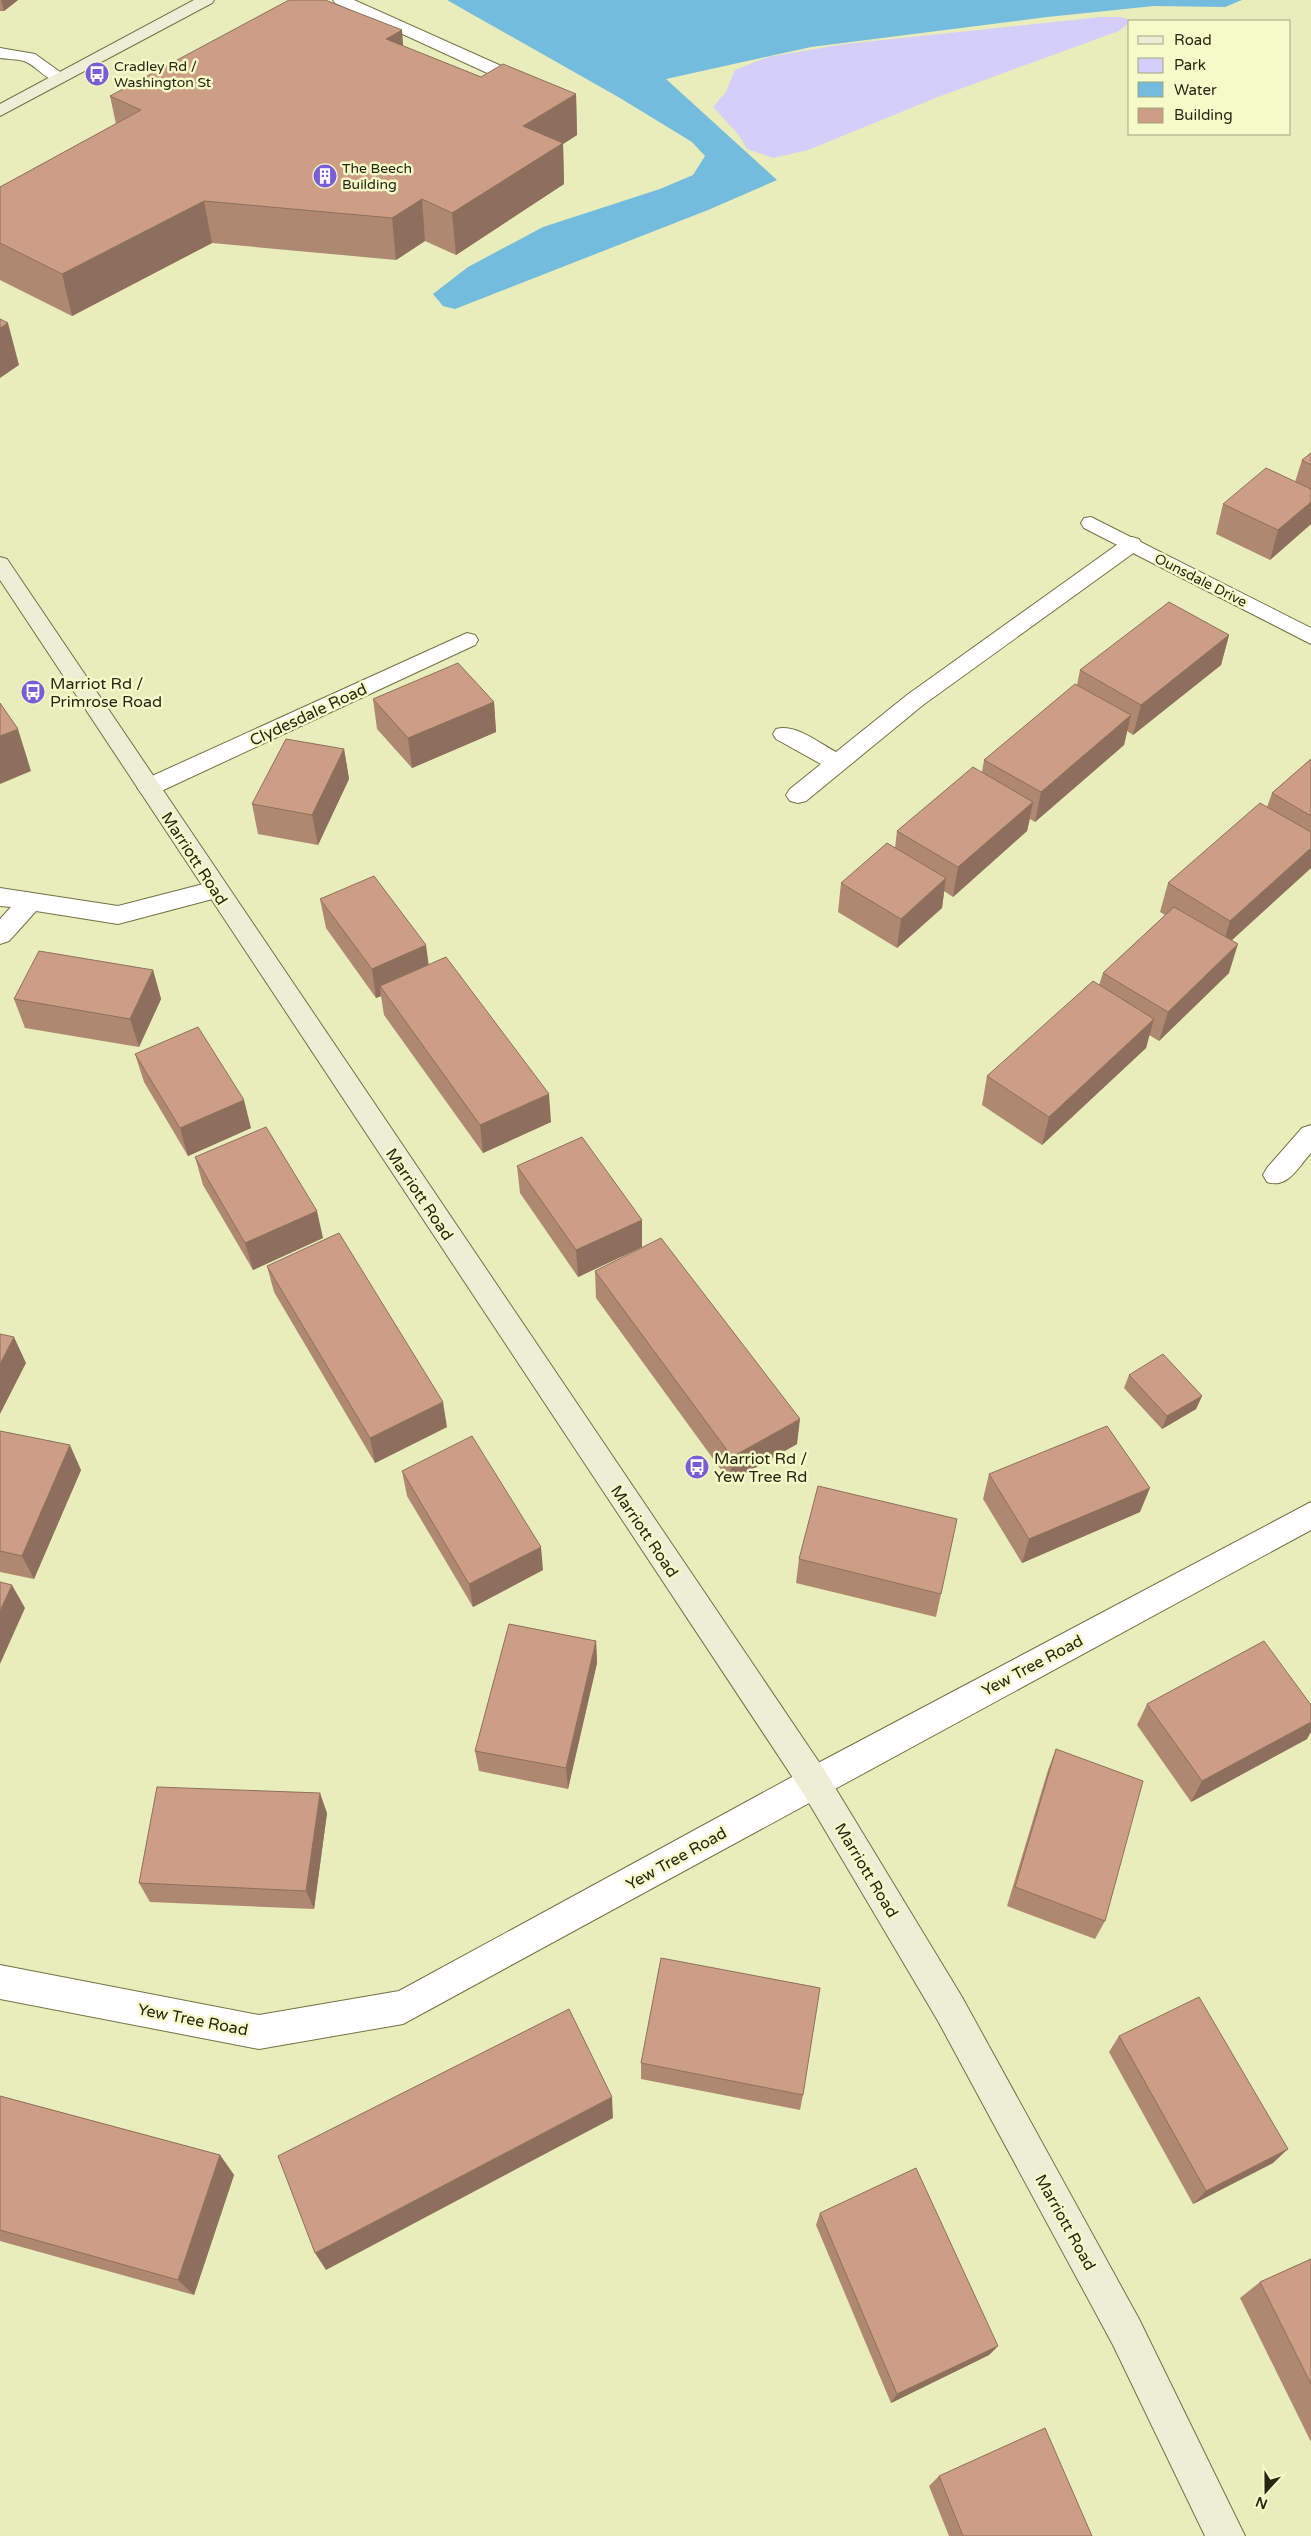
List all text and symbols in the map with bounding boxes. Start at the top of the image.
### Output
legend [1128,20,1291,135]
text: Road [1174,31,1212,49]
text: Park [1174,56,1206,74]
place label: Cradley Rd / Washington St [114,58,212,91]
bus stop icon: Cradley Rd / Washington St [84,61,110,87]
text: Water [1174,81,1217,99]
text: Building [1174,106,1233,124]
place label: The Beech Building [342,160,412,193]
building icon: The Beech Building [312,163,338,189]
street label: Ounsdale Drive [1152,550,1250,611]
place label: Marriot Rd / Primrose Road [50,674,162,712]
bus stop icon: Marriot Rd / Primrose Road [20,679,46,705]
street label: Clydesdale Road [247,679,370,751]
street label: Marriott Road [157,808,232,909]
street label: Marriott Road [381,1145,457,1244]
place label: Marriot Rd / Yew Tree Rd [714,1449,807,1487]
bus stop icon: Marriot Rd / Yew Tree Rd [684,1454,710,1480]
street label: Marriott Road [606,1482,682,1581]
street label: Yew Tree Road [978,1631,1087,1701]
street label: Marriott Road [830,1820,902,1922]
street label: Yew Tree Road [623,1823,730,1895]
street label: Yew Tree Road [136,1999,250,2040]
street label: Marriott Road [1030,2171,1100,2274]
north arrow [1241,2466,1291,2516]
text: N [1253,2493,1270,2513]

